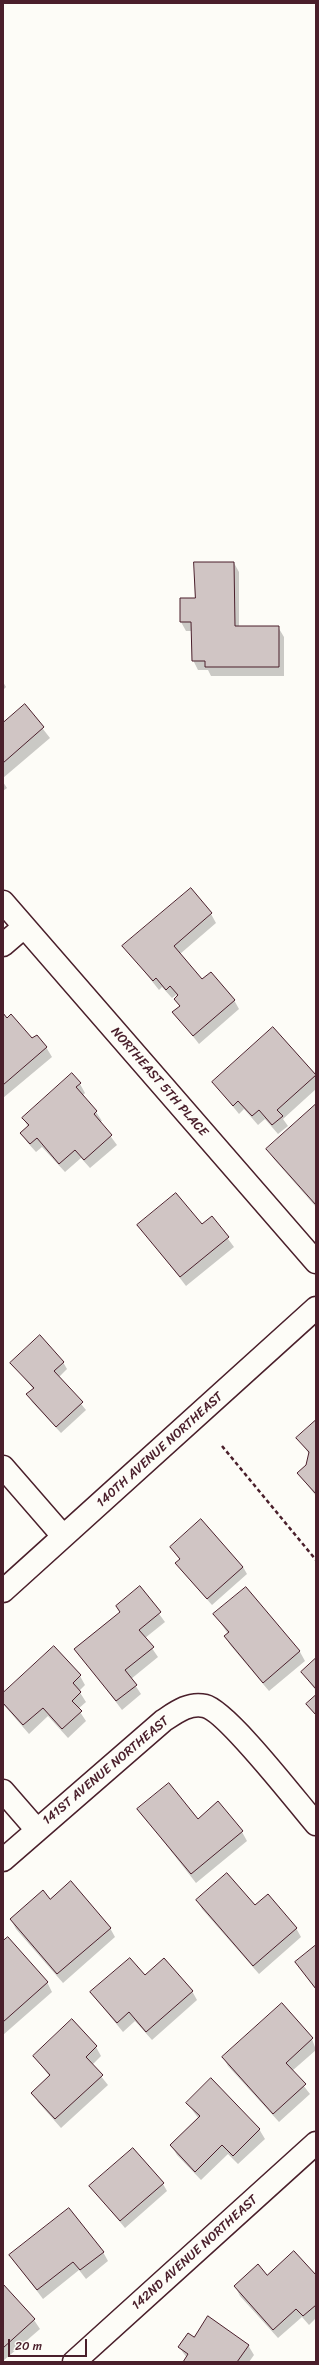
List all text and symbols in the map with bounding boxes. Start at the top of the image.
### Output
street label: NORTHEAST 5TH PLACE [107,1024,211,1140]
street label: 140TH AVENUE NORTHEAST [94,1389,226,1511]
street label: 141ST AVENUE NORTHEAST [40,1713,172,1829]
street label: 142ND AVENUE NORTHEAST [129,2192,261,2314]
scale bar [10,2331,89,2357]
text: 20 m [15,2335,42,2357]

